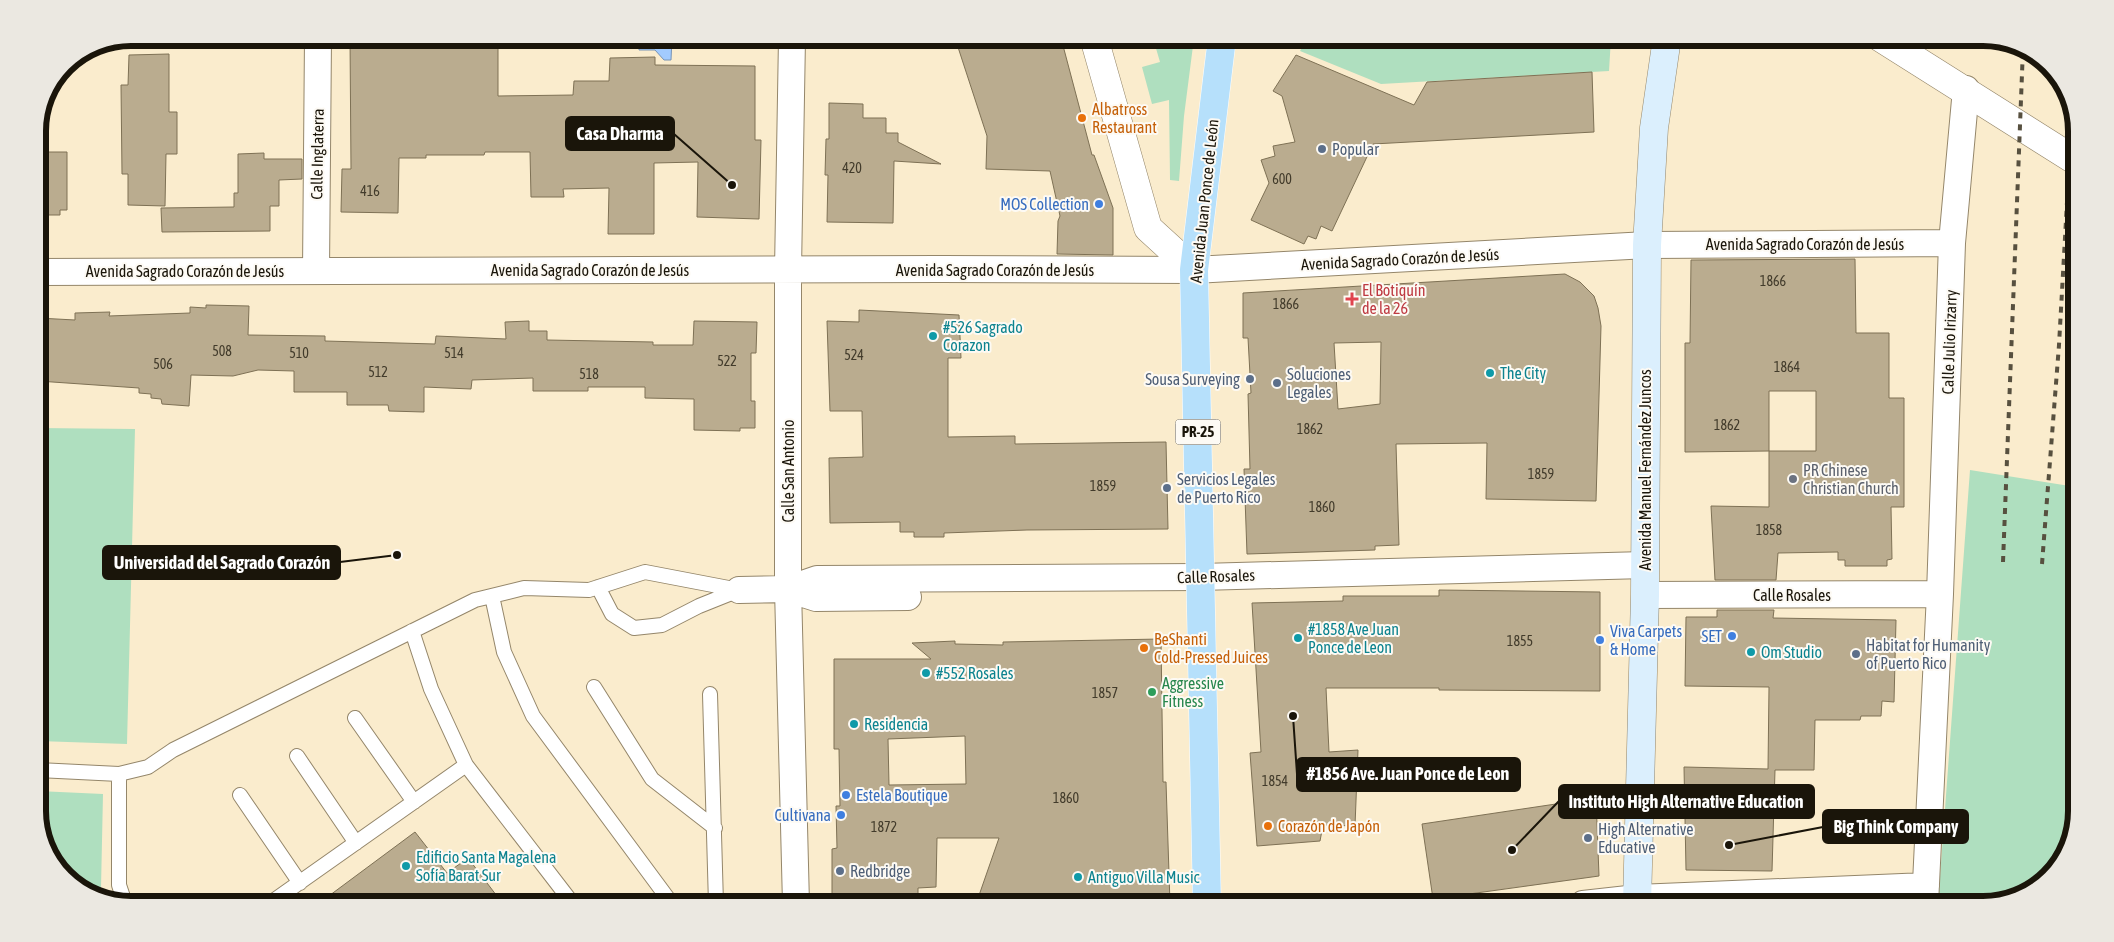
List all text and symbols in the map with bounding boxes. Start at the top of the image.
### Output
place label: Albatross Restaurant [1092,100,1157,136]
street label: Calle Inglaterra [307,108,328,200]
marker: Albatross Restaurant [1076,112,1088,124]
callout: Casa Dharma [566,117,674,150]
street label: Avenida Juan Ponce de León [1186,118,1222,284]
text: Casa Dharma [576,123,664,144]
place label: Popular [1332,140,1379,159]
marker: Popular [1316,143,1328,155]
house number: 420 [842,160,862,176]
house number: 600 [1272,171,1292,187]
house number: 416 [360,183,380,199]
place label: MOS Collection [1000,195,1089,213]
marker: MOS Collection [1093,198,1105,210]
street label: Avenida Sagrado Corazón de Jesús [1706,235,1905,254]
street label: Avenida Sagrado Corazón de Jesús [1300,245,1500,274]
street label: Avenida Sagrado Corazón de Jesús [491,261,690,280]
street label: Avenida Sagrado Corazón de Jesús [896,261,1095,280]
street label: Avenida Sagrado Corazón de Jesús [86,262,285,281]
house number: 1866 [1760,273,1787,289]
place label: El Botiquín de la 26 [1362,281,1425,317]
street label: Calle Julio Irizarry [1938,289,1961,395]
marker: El Botiquín de la 26 [1346,293,1358,305]
house number: 1866 [1273,296,1300,312]
place label: #526 Sagrado Corazon [943,318,1023,354]
marker: #526 Sagrado Corazon [927,330,939,342]
house number: 508 [212,343,232,359]
house number: 510 [289,345,309,361]
house number: 514 [444,345,464,361]
house number: 524 [844,347,864,363]
house number: 522 [717,353,737,369]
house number: 506 [153,356,173,372]
house number: 1864 [1774,359,1801,375]
house number: 512 [368,364,388,380]
place label: The City [1500,364,1546,383]
place label: Soluciones Legales [1287,365,1351,402]
house number: 518 [579,366,599,382]
marker: The City [1484,367,1496,379]
street label: Avenida Manuel Fernández Juncos [1636,369,1654,571]
place label: Sousa Surveying [1145,370,1240,389]
marker: Sousa Surveying [1244,373,1256,385]
marker: Soluciones Legales [1271,377,1283,389]
house number: 1862 [1714,417,1740,433]
street label: Calle San Antonio [779,419,797,523]
road number: PR-25 [1176,420,1220,444]
house number: 1862 [1297,421,1323,437]
place label: PR Chinese Christian Church [1803,461,1899,497]
house number: 1859 [1528,466,1554,482]
place label: Servicios Legales de Puerto Rico [1177,470,1276,506]
marker: PR Chinese Christian Church [1787,473,1799,485]
house number: 1859 [1090,478,1116,494]
marker: Servicios Legales de Puerto Rico [1161,482,1173,494]
house number: 1860 [1309,499,1336,515]
house number: 1858 [1756,522,1783,538]
callout: Universidad del Sagrado Corazón [103,546,340,579]
text: Universidad del Sagrado Corazón [114,552,330,573]
street label: Calle Rosales [1177,566,1256,586]
street label: Calle Rosales [1753,586,1831,604]
place label: #1858 Ave Juan Ponce de Leon [1308,620,1399,656]
place label: Viva Carpets & Home [1610,622,1682,658]
place label: SET [1701,627,1722,645]
place label: BeShanti Cold-Pressed Juices [1154,630,1268,666]
marker: SET [1726,630,1738,642]
marker: #1858 Ave Juan Ponce de Leon [1292,632,1304,644]
house number: 1855 [1507,633,1533,649]
marker: Viva Carpets & Home [1594,634,1606,646]
place label: Habitat for Humanity of Puerto Rico [1866,636,1991,672]
marker: BeShanti Cold-Pressed Juices [1138,642,1150,654]
place label: Om Studio [1761,643,1822,661]
marker: Om Studio [1745,646,1757,658]
marker: Habitat for Humanity of Puerto Rico [1850,648,1862,660]
place label: #552 Rosales [936,664,1014,682]
marker: #552 Rosales [920,667,932,679]
place label: Aggressive Fitness [1162,674,1224,710]
house number: 1857 [1092,685,1118,701]
marker: Aggressive Fitness [1146,686,1158,698]
place label: Residencia [864,715,928,733]
marker: Residencia [848,718,860,730]
callout: #1856 Ave. Juan Ponce de Leon [1297,758,1520,791]
text: #1856 Ave. Juan Ponce de Leon [1306,763,1510,784]
house number: 1854 [1262,773,1289,789]
callout: Instituto High Alternative Education [1559,785,1814,818]
place label: Estela Boutique [856,786,948,805]
marker: Estela Boutique [840,789,852,801]
house number: 1860 [1053,790,1080,806]
text: Instituto High Alternative Education [1568,791,1804,812]
place label: Cultivana [774,806,831,824]
marker: Cultivana [835,809,847,821]
callout: Big Think Company [1823,810,1968,843]
text: Big Think Company [1834,816,1959,837]
place label: Corazón de Japón [1278,817,1380,836]
house number: 1872 [871,819,897,835]
marker: Corazón de Japón [1262,820,1274,832]
place label: High Alternative Educative [1598,820,1694,856]
marker: High Alternative Educative [1582,832,1594,844]
place label: Edificio Santa Magalena Sofía Barat Sur [416,848,556,884]
marker: Edificio Santa Magalena Sofía Barat Sur [400,860,412,872]
place label: Redbridge [850,862,910,881]
marker: Redbridge [834,865,846,877]
place label: Antiguo Villa Music [1088,868,1200,887]
marker: Antiguo Villa Music [1072,871,1084,883]

